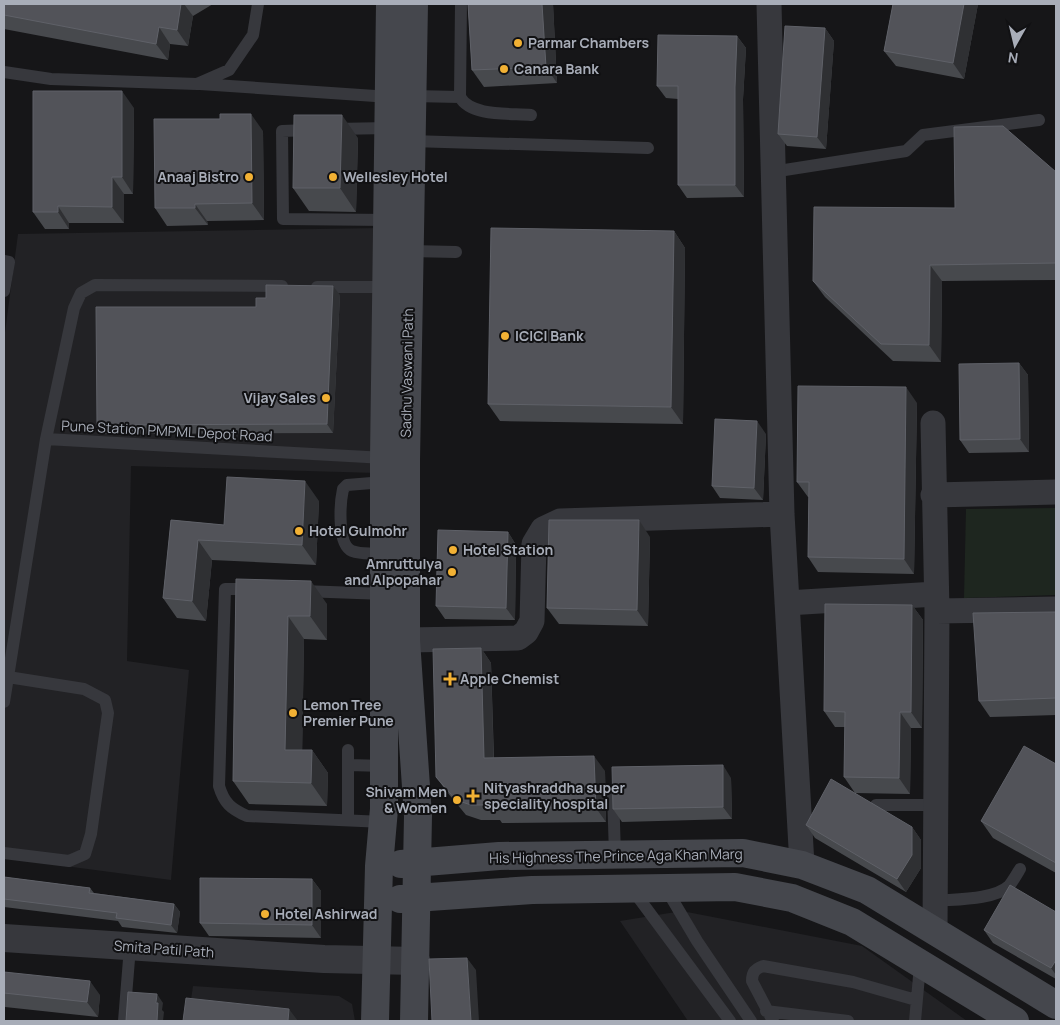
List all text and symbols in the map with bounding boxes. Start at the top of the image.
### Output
north arrow [990,20,1040,70]
place label: Parmar Chambers [528,33,650,52]
marker: Parmar Chambers [512,37,524,49]
text: N [1007,48,1019,68]
place label: Canara Bank [514,59,599,78]
marker: Canara Bank [498,63,510,75]
place label: Anaaj Bistro [157,167,239,186]
place label: Wellesley Hotel [343,167,448,186]
marker: Anaaj Bistro [243,171,255,183]
marker: Wellesley Hotel [327,171,339,183]
street label: Sadhu Vaswani Path [396,308,417,438]
place label: ICICI Bank [515,326,584,345]
marker: ICICI Bank [499,330,511,342]
place label: Vijay Sales [244,388,316,407]
marker: Vijay Sales [320,392,332,404]
street label: Pune Station PMPML Depot Road [61,415,273,446]
place label: Hotel Gulmohr [309,521,407,540]
marker: Hotel Gulmohr [293,525,305,537]
place label: Hotel Station [463,540,553,559]
marker: Hotel Station [447,544,459,556]
place label: Amruttulya and Alpopahar [344,554,442,589]
marker: Amruttulya and Alpopahar [446,566,458,578]
place label: Apple Chemist [460,669,559,688]
marker: Apple Chemist [444,673,456,685]
place label: Lemon Tree Premier Pune [303,695,394,730]
marker: Lemon Tree Premier Pune [287,707,299,719]
place label: Nityashraddha super speciality hospital [484,778,626,813]
place label: Shivam Men & Women [365,782,447,817]
marker: Nityashraddha super speciality hospital [466,789,480,803]
marker: Shivam Men & Women [451,794,463,806]
street label: His Highness The Prince Aga Khan Marg [489,844,743,867]
place label: Hotel Ashirwad [275,904,377,923]
marker: Hotel Ashirwad [259,908,271,920]
street label: Smita Patil Path [113,936,215,961]

